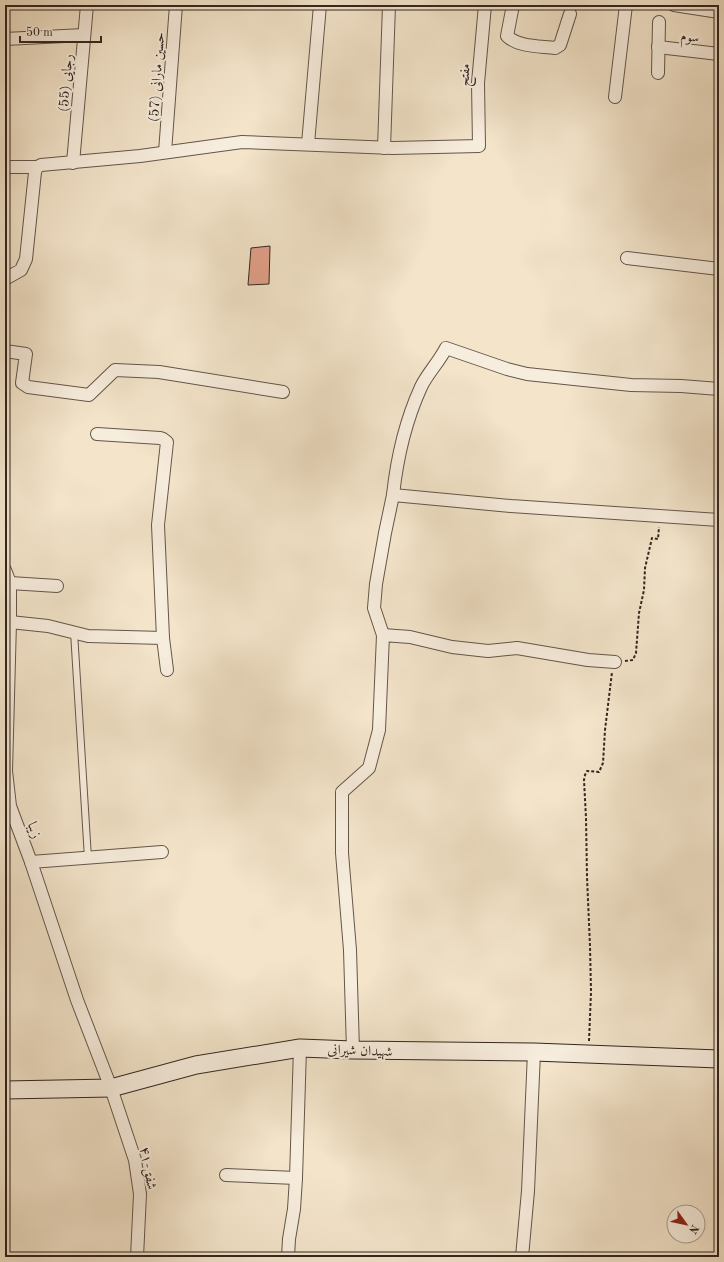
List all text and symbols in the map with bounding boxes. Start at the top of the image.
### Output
scale bar [20,18,101,44]
text: 50 m [26,26,53,39]
street label: سوم [679,29,700,50]
street label: حسین مارانی (57) [147,32,168,122]
street label: رجایی (55) [56,54,77,113]
street label: مفتح [457,63,478,87]
street label: زیبا [24,820,44,841]
street label: شهیدان شیرانی [327,1043,393,1061]
street label: شفق-۴۱ [136,1146,159,1191]
north arrow [666,1204,706,1244]
text: N [686,1222,700,1236]

